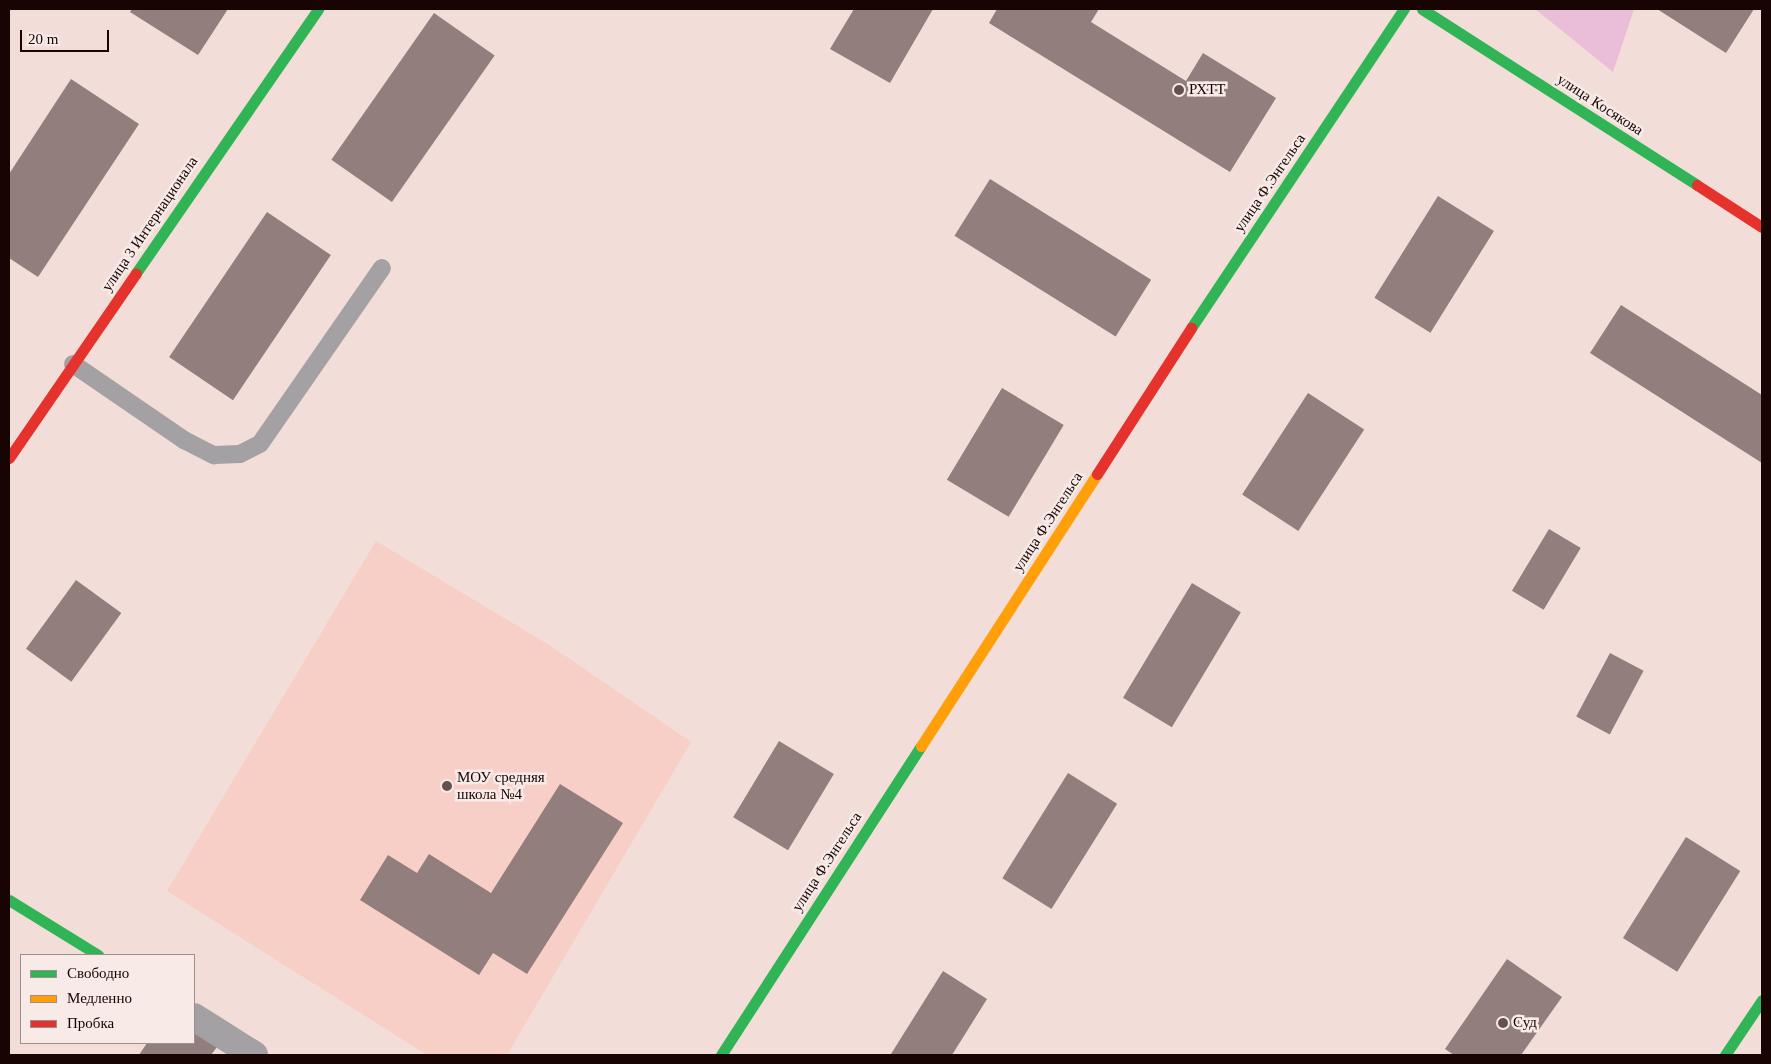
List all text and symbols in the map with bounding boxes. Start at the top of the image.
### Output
scale bar [22,20,111,52]
text: 20 m [28,31,58,47]
street label: улица Косякова [1554,70,1646,140]
place label: РХТТ [1189,81,1225,99]
marker: РХТТ [1173,84,1185,96]
street label: улица Ф.Энгельса [1230,130,1310,236]
street label: улица 3 Интернационала [98,153,202,295]
street label: улица Ф.Энгельса [1009,469,1087,575]
place label: МОУ средняя школа №4 [457,768,545,803]
marker: МОУ средняя школа №4 [441,780,453,792]
street label: улица Ф.Энгельса [788,809,866,915]
legend [20,954,195,1044]
text: Свободно [67,965,129,981]
text: Медленно [67,990,132,1006]
place label: Суд [1513,1014,1537,1032]
text: Пробка [67,1015,114,1031]
marker: Суд [1497,1017,1509,1029]

